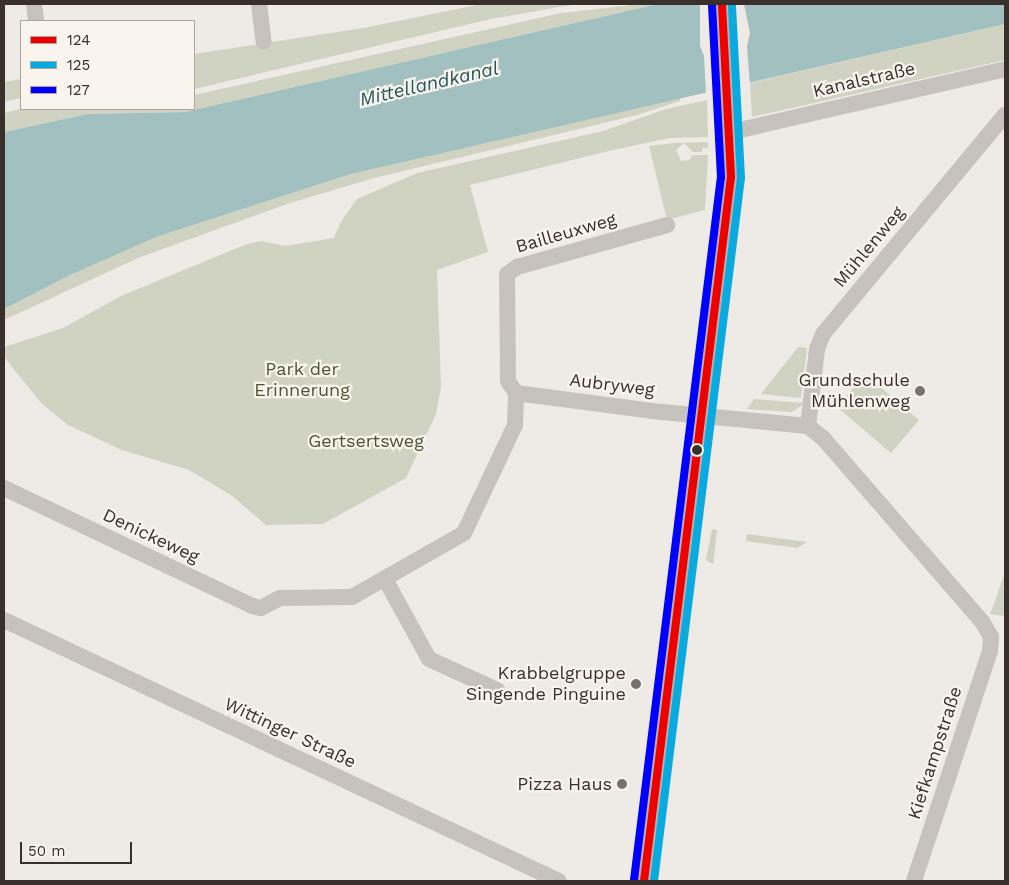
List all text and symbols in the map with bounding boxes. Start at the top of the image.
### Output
legend [20,20,195,110]
text: 124 [67,31,90,49]
text: 125 [67,56,90,74]
water label: Mittellandkanal [357,57,501,111]
street label: Kanalstraße [811,58,917,102]
text: 127 [67,81,90,99]
street label: Mühlenweg [829,202,909,292]
street label: Bailleuxweg [513,208,619,258]
park label: Park der Erinnerung [254,359,350,402]
street label: Aubryweg [568,369,656,401]
place label: Grundschule Mühlenweg [798,370,910,412]
marker: Grundschule Mühlenweg [914,385,926,397]
park label: Gertsertsweg [308,430,424,452]
unlabelled marker [692,445,702,455]
street label: Denickeweg [99,504,203,568]
place label: Krabbelgruppe Singende Pinguine [466,663,626,706]
marker: Krabbelgruppe Singende Pinguine [630,678,642,690]
street label: Kiefkampstraße [903,684,967,822]
street label: Wittinger Straße [221,693,359,773]
place label: Pizza Haus [517,773,612,795]
marker: Pizza Haus [616,778,628,790]
scale bar [22,832,135,864]
text: 50 m [28,842,65,860]

